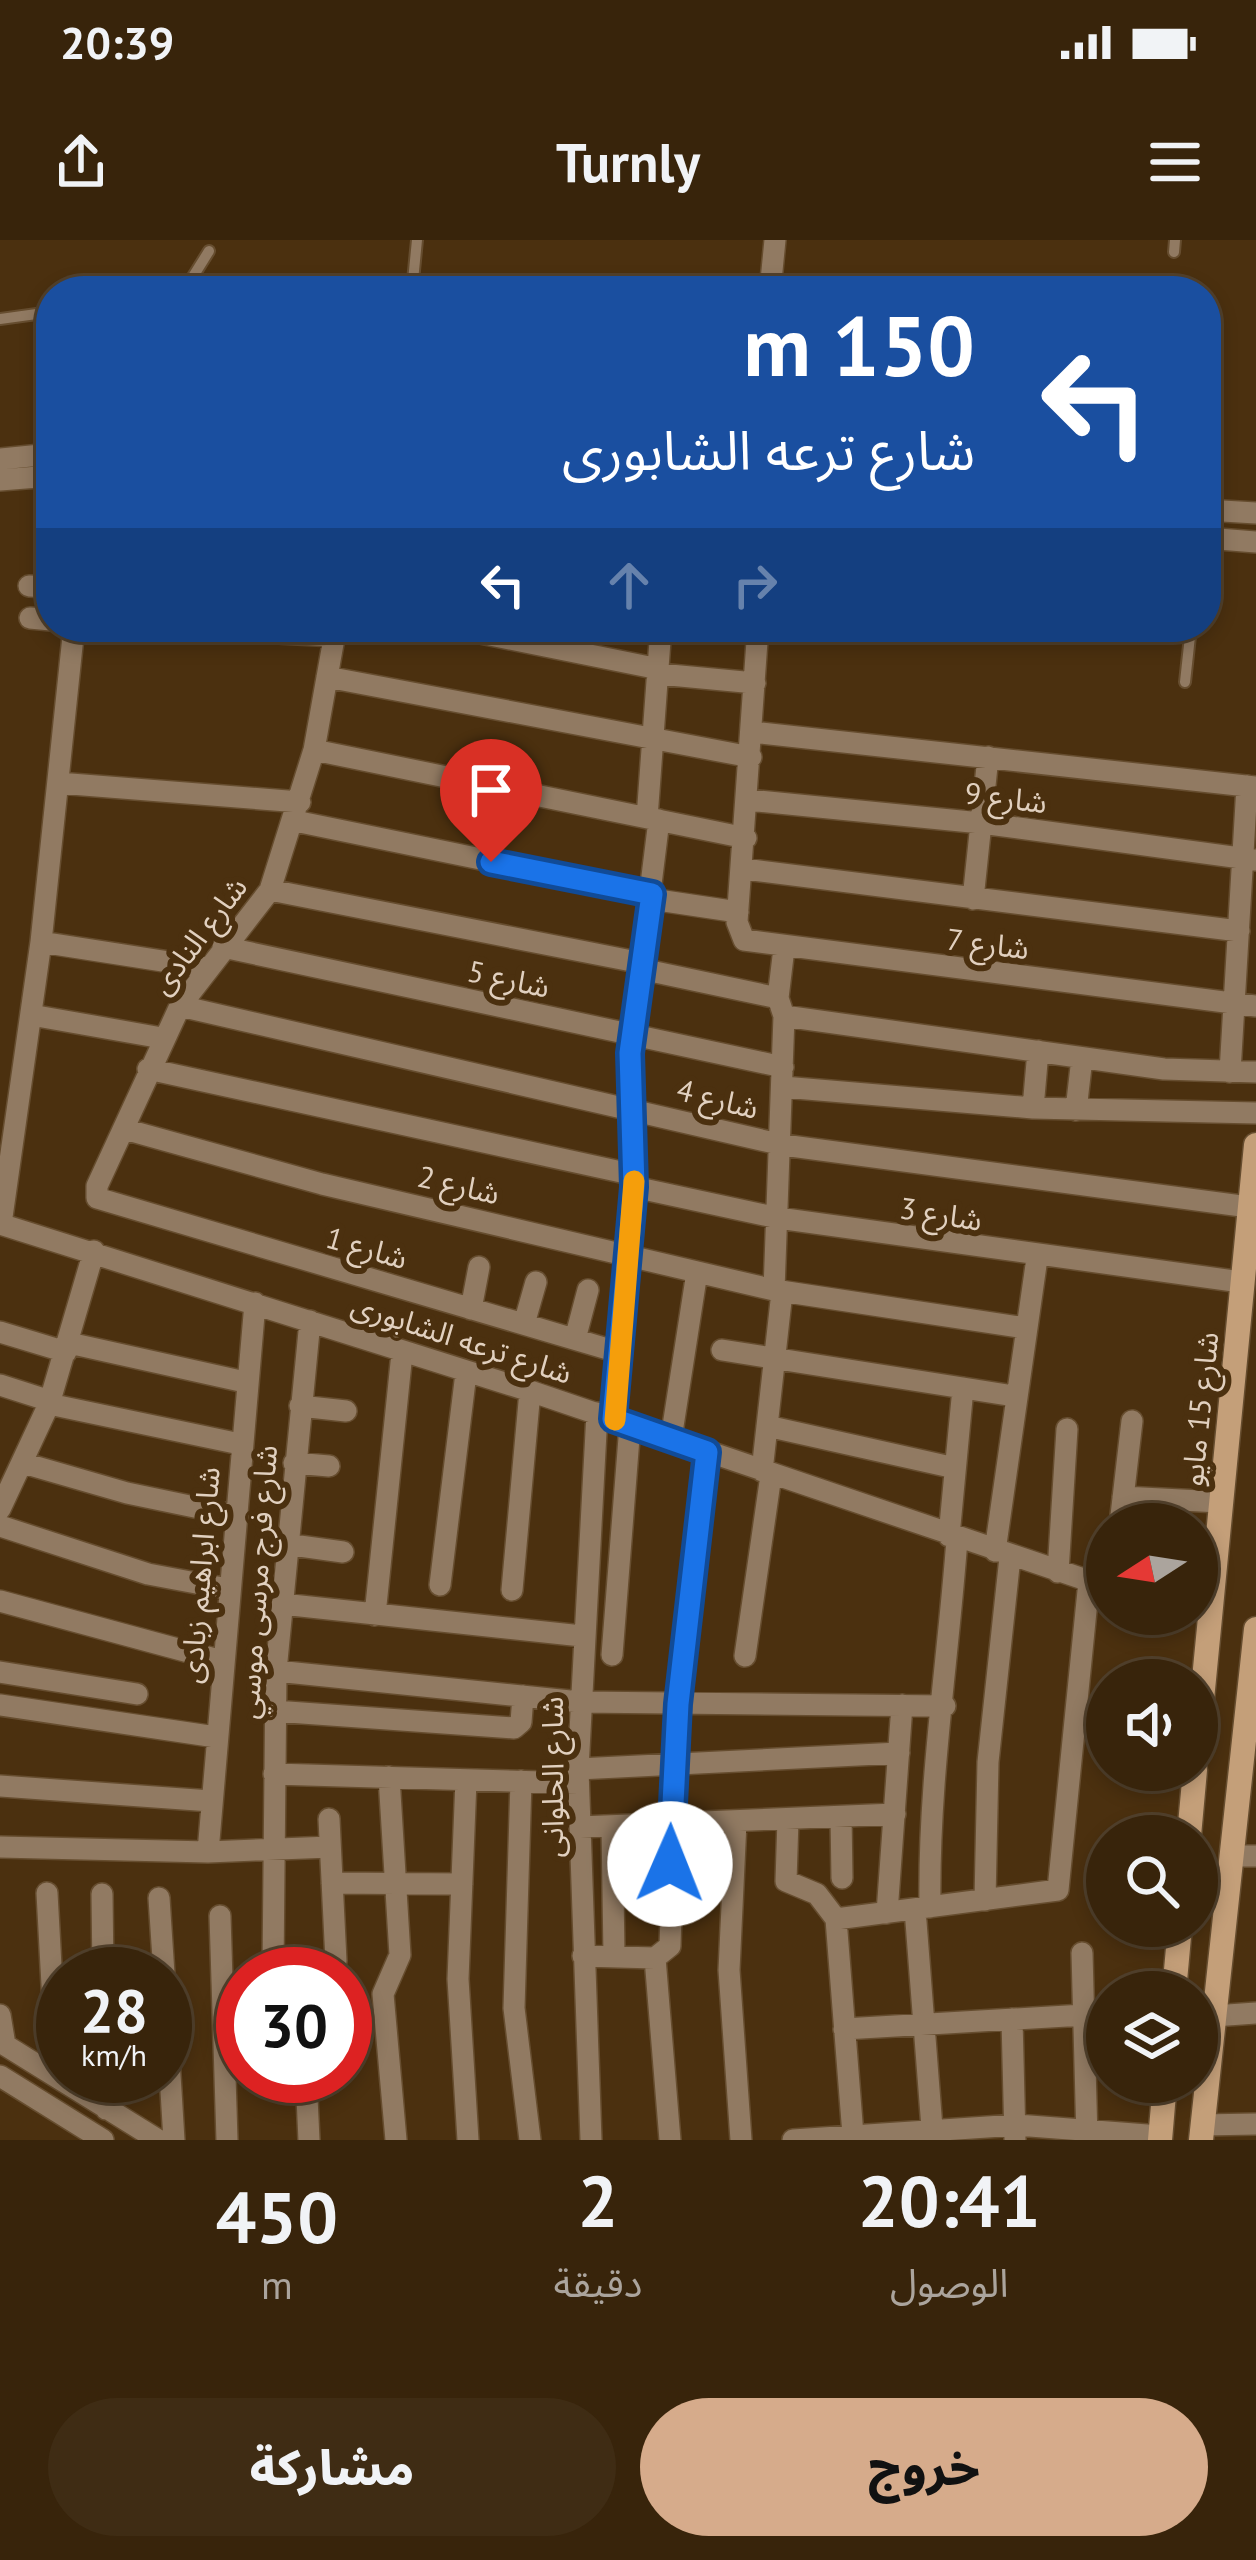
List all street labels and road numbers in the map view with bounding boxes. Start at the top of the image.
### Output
street label: شارع 9 [962,773,1049,825]
street label: شارع النادى [141,868,258,1004]
street label: شارع 7 [944,919,1031,971]
street label: شارع 5 [464,950,554,1010]
street label: شارع 4 [672,1069,763,1131]
street label: شارع 2 [413,1156,504,1216]
street label: شارع 3 [896,1187,985,1243]
street label: شارع 1 [321,1217,412,1281]
street label: شارع ترعه الشابورى [346,1284,577,1396]
street label: شارع 15 مايو [1172,1330,1230,1488]
street label: شارع فرج مرسى موسي [227,1444,290,1721]
street label: شارع ابراهيم زبادى [170,1465,233,1685]
street label: شارع الحلوانى [532,1697,575,1857]

